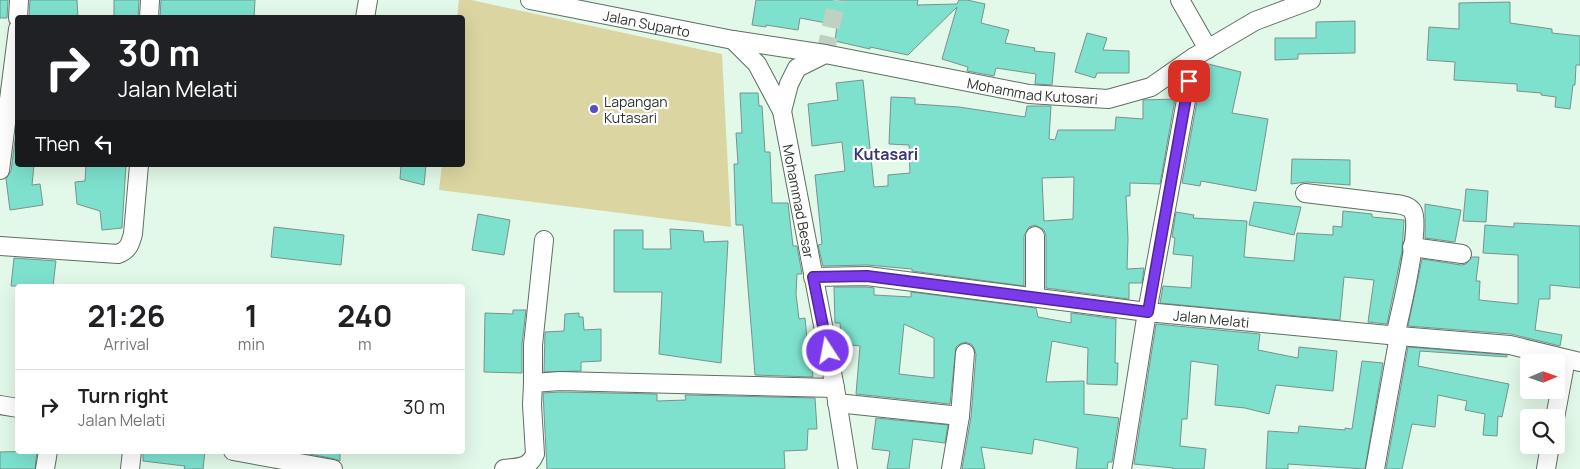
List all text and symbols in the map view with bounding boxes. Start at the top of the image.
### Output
street label: Jalan Suparto [602,5,692,41]
text: 30 m [118,29,200,77]
icon: right [35,35,100,100]
pin [1168,60,1210,102]
icon: arrive [1175,67,1203,95]
street label: Mohammad Kutosari [965,73,1099,108]
text: Jalan Melati [118,74,238,104]
place label: Lapangan Kutasari [604,92,668,127]
marker: Lapangan Kutasari [588,103,600,115]
icon: left [90,130,118,158]
text: Then [35,131,80,157]
street label: Mohammad Besar [779,143,819,260]
district label: Kutasari [854,143,918,165]
text: 21:26 [88,295,165,336]
text: 1 [245,295,258,336]
text: 240 [337,295,392,336]
street label: Jalan Melati [1172,305,1250,331]
position arrow [801,324,853,376]
text: Arrival [104,333,149,355]
text: min [238,333,265,355]
text: m [358,333,372,355]
north arrow [1520,354,1565,399]
map controls [1520,354,1565,454]
text: Turn right [78,383,168,409]
icon: right [35,393,63,421]
text: 30 m [403,394,445,420]
text: Jalan Melati [78,409,165,431]
button: search [1520,409,1565,454]

